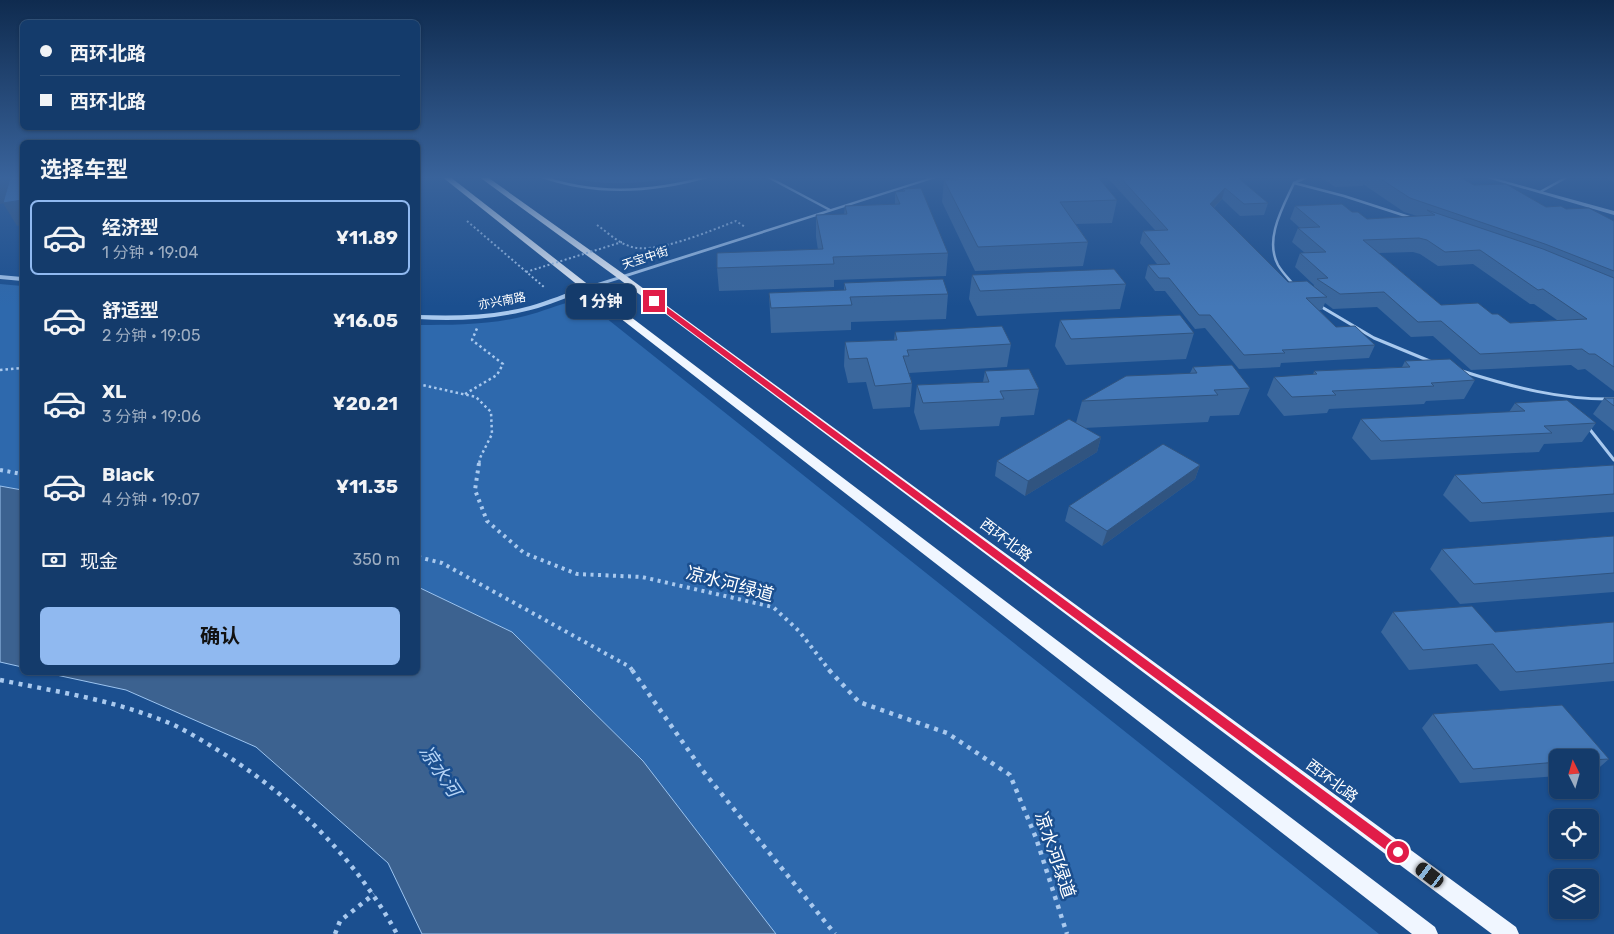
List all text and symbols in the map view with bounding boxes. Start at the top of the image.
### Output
text: 西环北路 [70,42,146,65]
text: 西环北路 [70,90,146,113]
text: 选择车型 [40,156,128,183]
icon: car [42,215,87,260]
text: 经济型 [102,216,159,239]
text: ¥11.89 [336,226,398,249]
text: 1 分钟 · 19:04 [102,243,198,262]
street label: 天宝中街 [620,244,670,272]
callout: 1 分钟 [566,284,636,318]
street label: 亦兴南路 [477,290,527,312]
route end [643,290,665,312]
text: 1 分钟 [579,292,623,311]
icon: car [42,298,87,343]
text: 舒适型 [102,299,159,322]
text: ¥16.05 [333,309,398,332]
text: 2 分钟 · 19:05 [102,326,201,345]
text: XL [102,380,126,403]
icon: car [42,381,87,426]
text: ¥20.21 [333,392,398,415]
text: 3 分钟 · 19:06 [102,407,201,426]
text: Black [102,463,154,486]
icon: car [42,464,87,509]
text: ¥11.35 [336,475,398,498]
text: 4 分钟 · 19:07 [102,490,200,509]
street label: 西环北路 [977,515,1035,565]
icon: cash [40,546,68,574]
text: 现金 [80,550,118,573]
text: 350 m [353,550,400,569]
street label: 凉水河绿道 [684,562,776,606]
button: 确认 [40,607,400,665]
water label: 凉水河 [415,741,468,804]
north arrow [1549,749,1599,799]
map controls [1549,749,1599,919]
street label: 西环北路 [1303,756,1361,806]
street label: 凉水河绿道 [1030,809,1080,901]
button: locate [1549,809,1599,859]
route start [1387,841,1409,863]
car [1413,860,1446,890]
button: layers [1549,869,1599,919]

